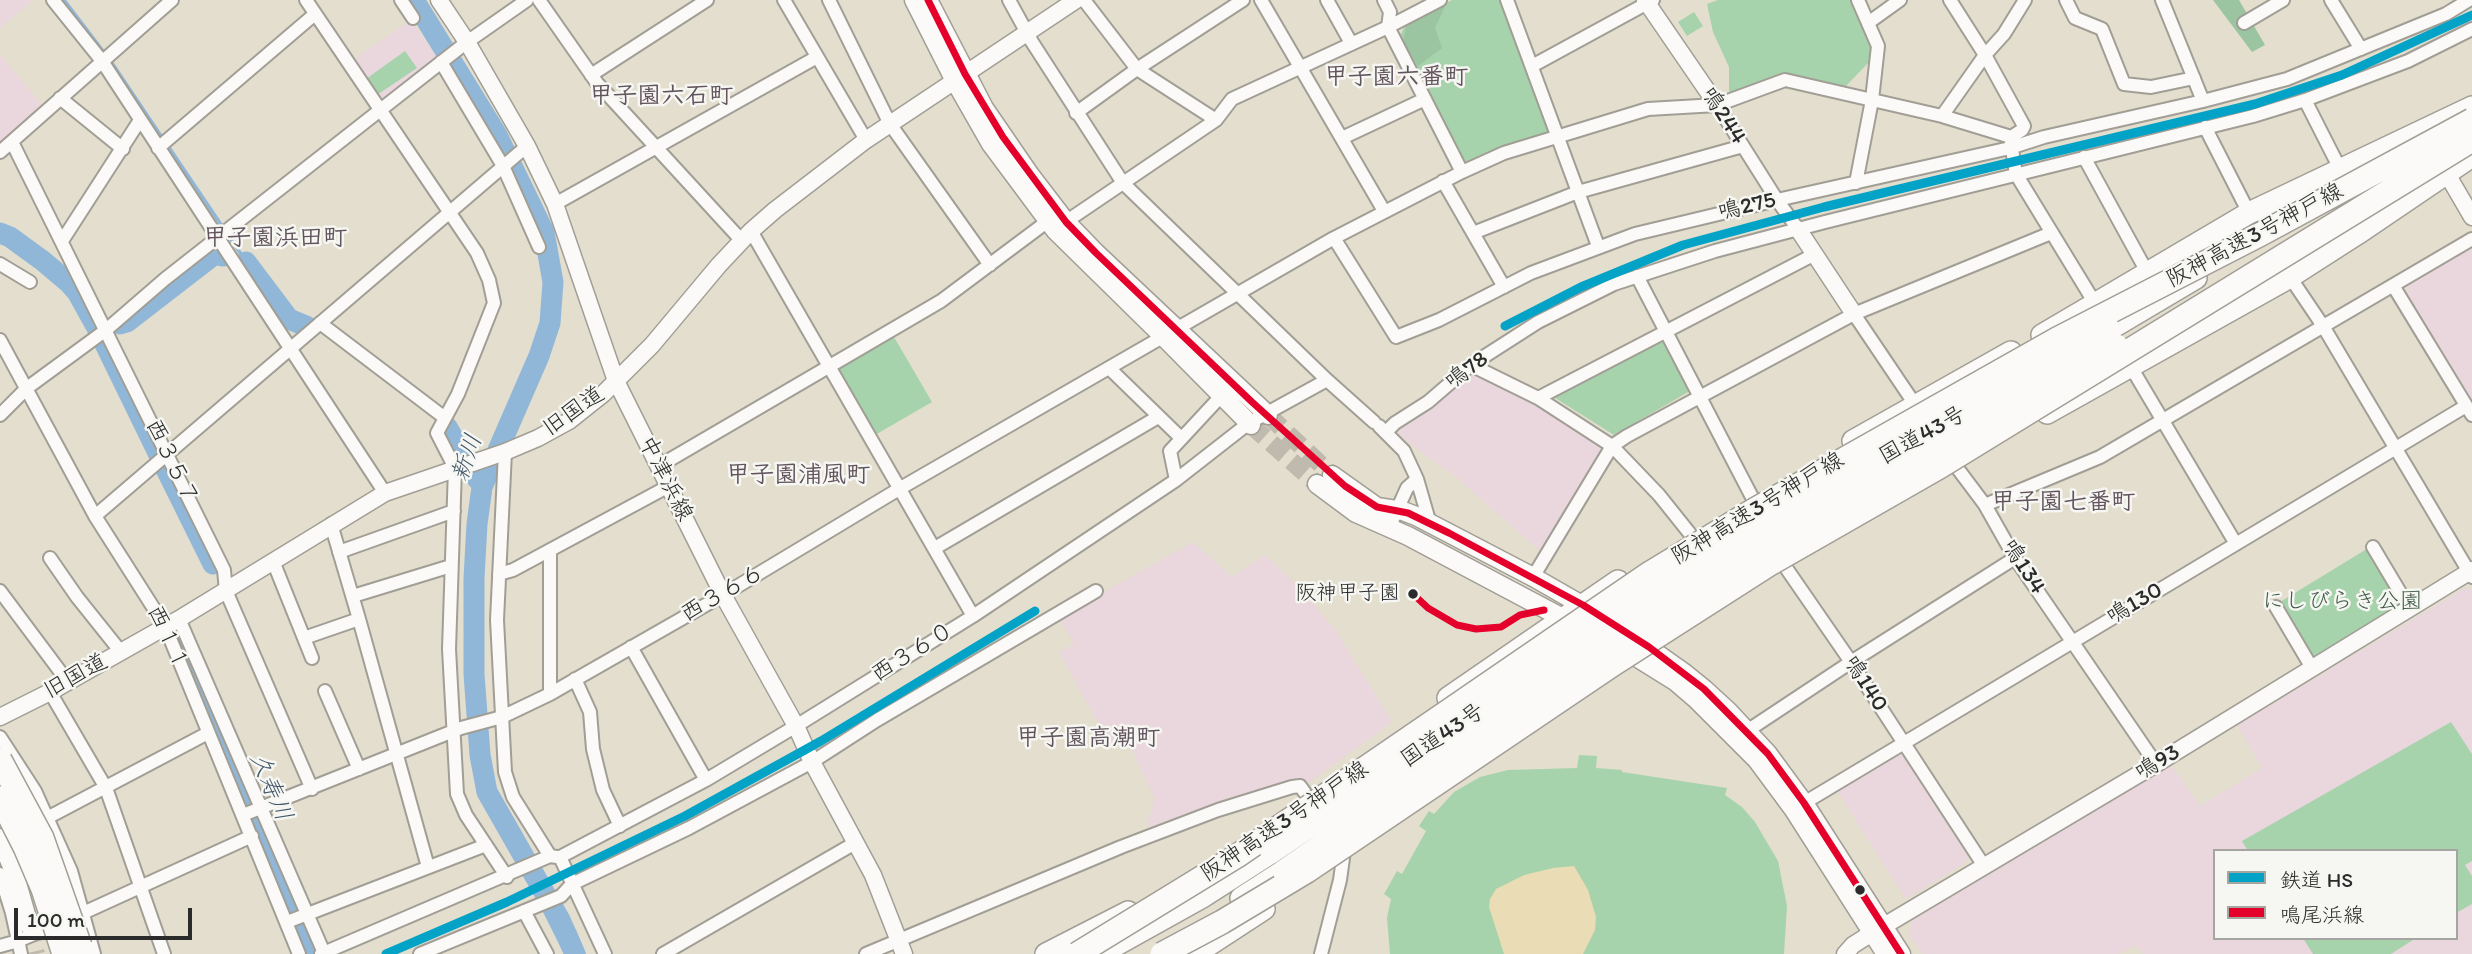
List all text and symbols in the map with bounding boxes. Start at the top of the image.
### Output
district label: 甲子園六番町 [1324,64,1468,92]
street label: 鳴244 [1694,82,1752,150]
district label: 甲子園六石町 [589,83,733,111]
street label: 阪神高速3号神戸線 [2162,178,2348,294]
street label: 鳴275 [1715,187,1779,227]
district label: 甲子園浜田町 [203,225,347,253]
street label: 鳴78 [1440,346,1494,396]
street label: 旧国道 [538,381,610,443]
street label: 国道43号 [1875,401,1971,471]
street label: 西３５７ [138,415,204,509]
water label: 新川 [447,431,489,485]
street label: 中津浜線 [632,432,698,526]
street label: 阪神高速3号神戸線 [1667,447,1849,571]
district label: 甲子園浦風町 [726,462,870,490]
district label: 甲子園七番町 [1991,489,2135,517]
street label: 鳴134 [1995,534,2051,600]
street label: 西３６６ [676,559,770,629]
street label: 鳴130 [2102,577,2168,631]
place label: 阪神甲子園 [1295,581,1400,607]
marker: 阪神甲子園 [1406,587,1420,601]
park label: にしびらき公園 [2262,588,2422,616]
street label: 西１１ [140,601,194,675]
street label: 西３６０ [867,617,959,689]
street label: 旧国道 [39,648,113,706]
street label: 鳴140 [1837,651,1893,717]
street label: 国道43号 [1396,698,1490,774]
district label: 甲子園高潮町 [1016,725,1160,753]
street label: 鳴93 [2131,739,2185,787]
water label: 久寿川 [243,748,297,826]
street label: 阪神高速3号神戸線 [1196,756,1374,888]
legend [2213,849,2458,940]
text: 鉄道 HS [2280,867,2353,892]
unlabelled marker [1853,883,1867,897]
scale bar [18,894,196,938]
text: 鳴尾浜線 [2280,902,2364,927]
text: 100 m [27,907,85,932]

